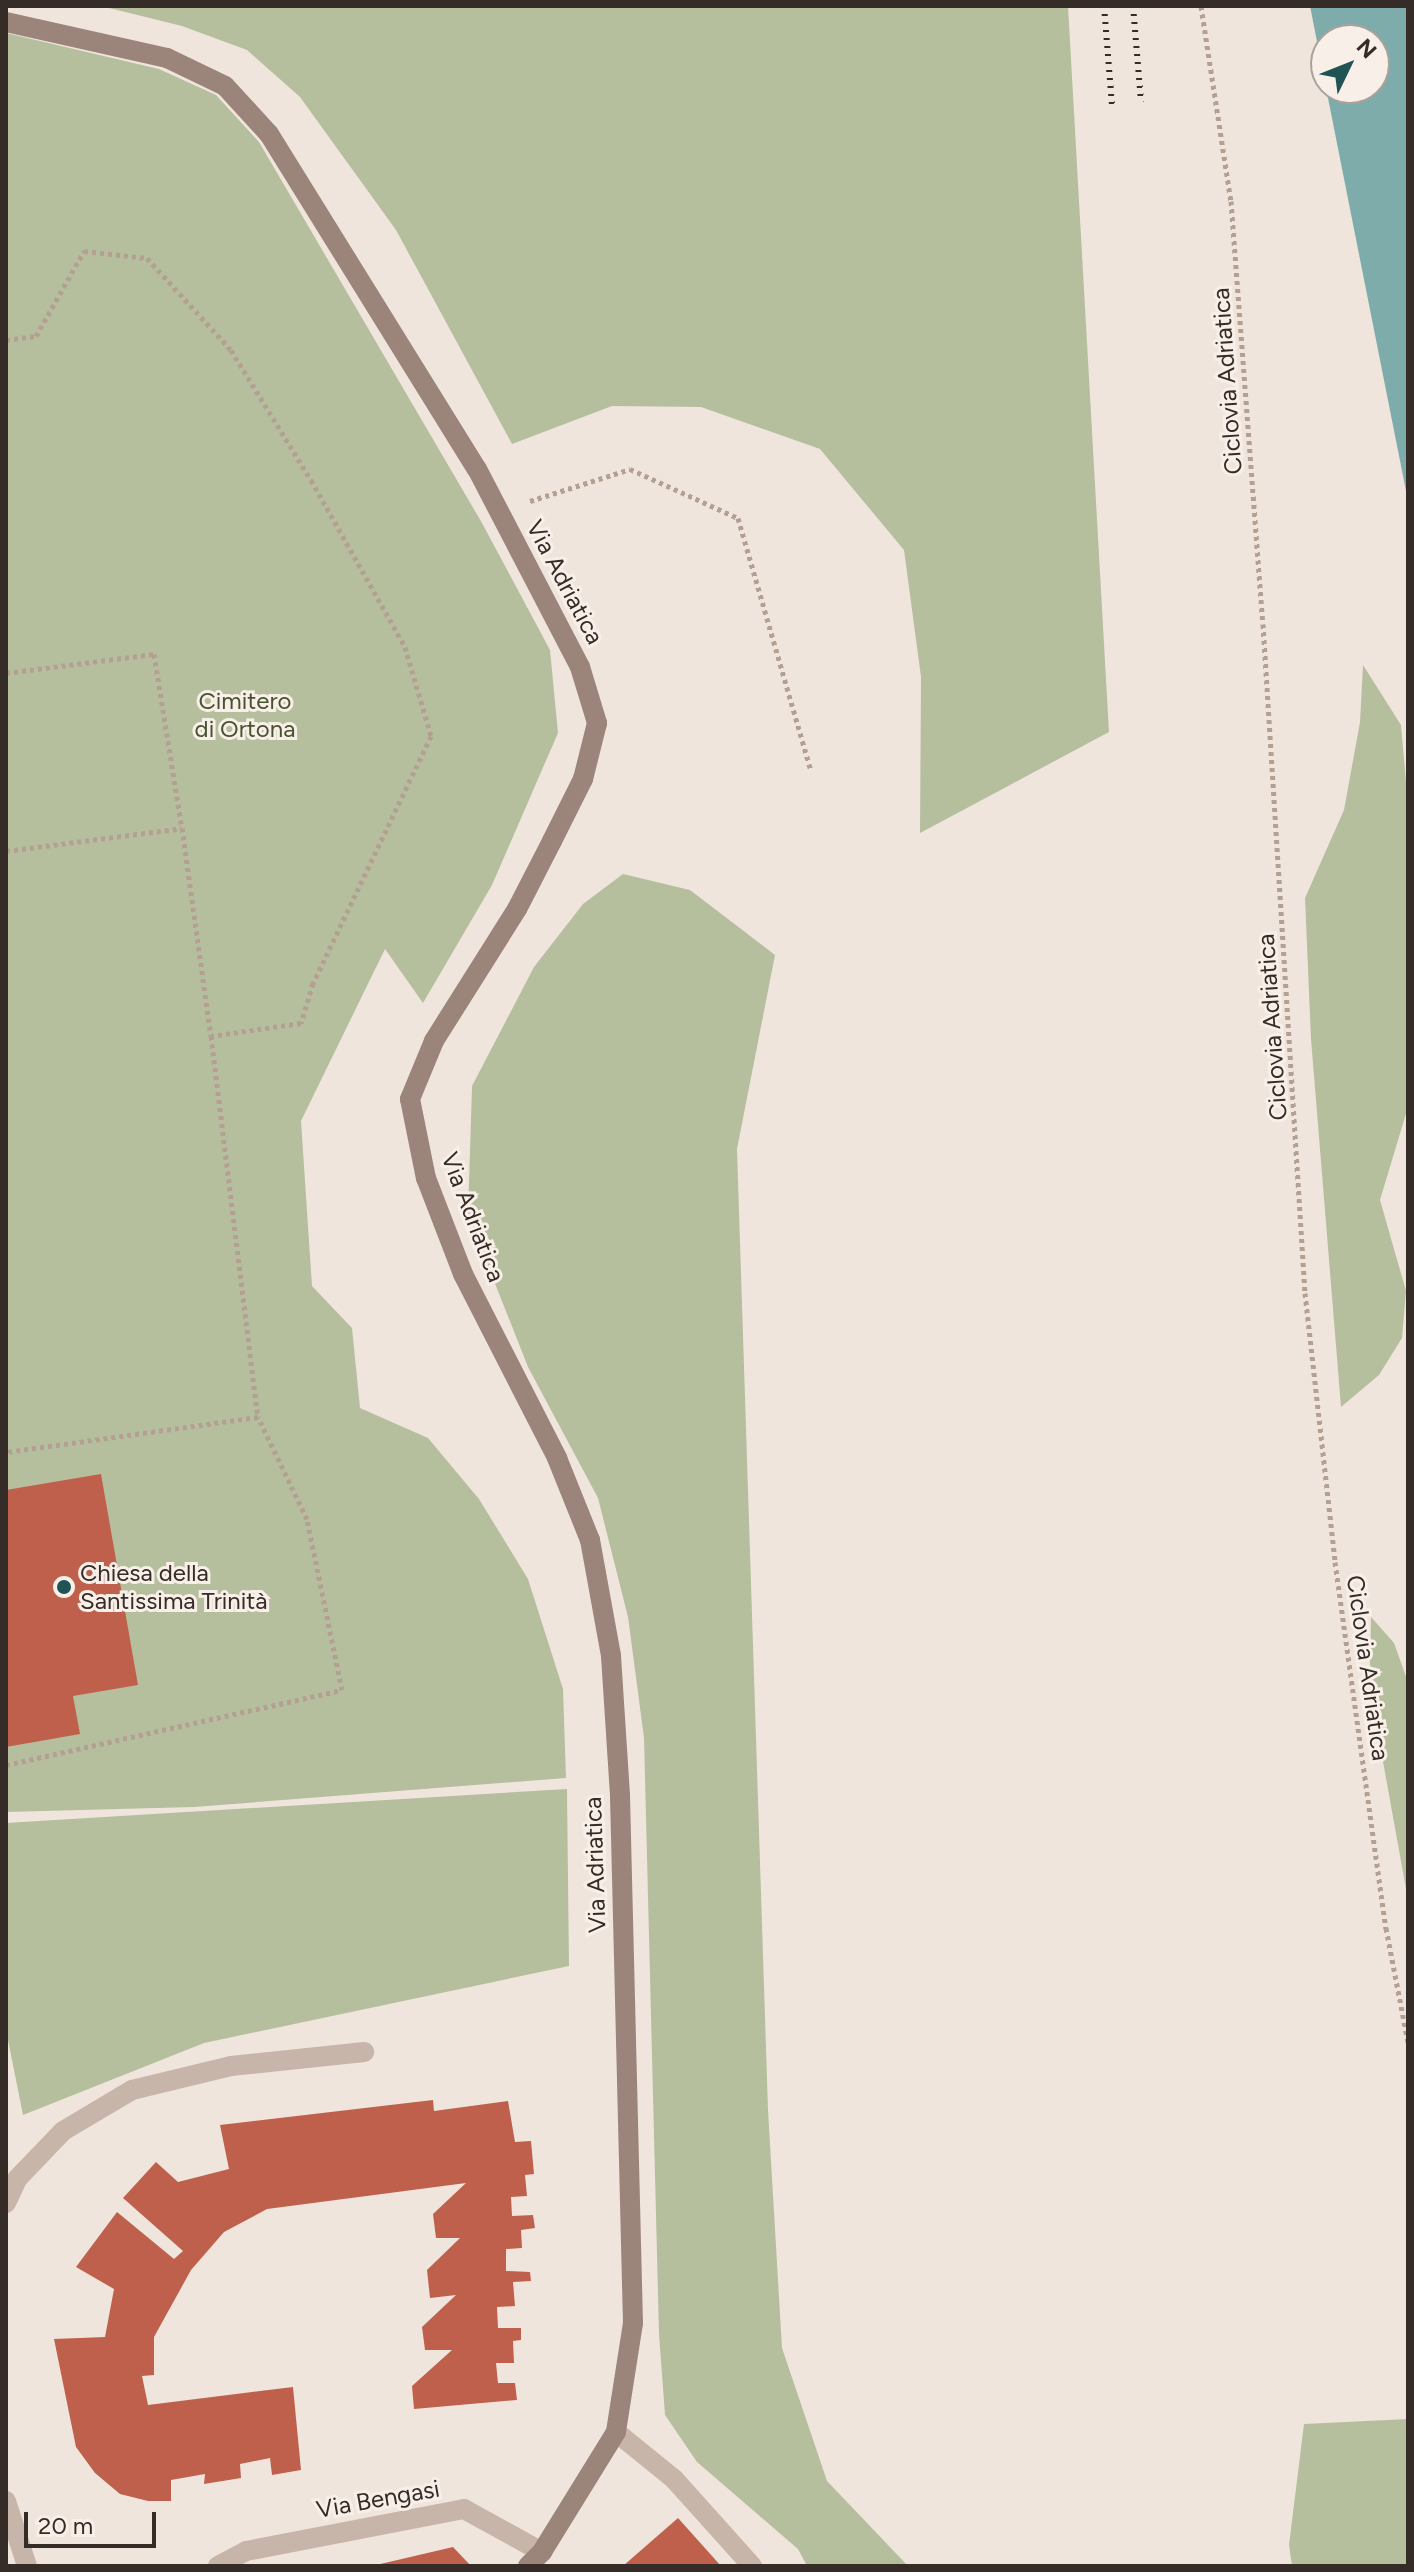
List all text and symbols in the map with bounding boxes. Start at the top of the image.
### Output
north arrow [1310,24,1390,104]
text: N [1351,33,1382,64]
street label: Ciclovia Adriatica [1206,287,1248,475]
street label: Via Adriatica [520,515,610,649]
park label: Cimitero di Ortona [195,687,295,743]
street label: Ciclovia Adriatica [1251,933,1293,1121]
street label: Via Adriatica [435,1148,511,1286]
place label: Chiesa della Santissima Trinità [80,1559,268,1615]
street label: Ciclovia Adriatica [1341,1573,1395,1763]
marker: Chiesa della Santissima Trinità [55,1578,73,1596]
street label: Via Adriatica [578,1796,612,1934]
street label: Via Bengasi [314,2474,442,2524]
scale bar [28,2496,160,2546]
text: 20 m [38,2511,93,2540]

